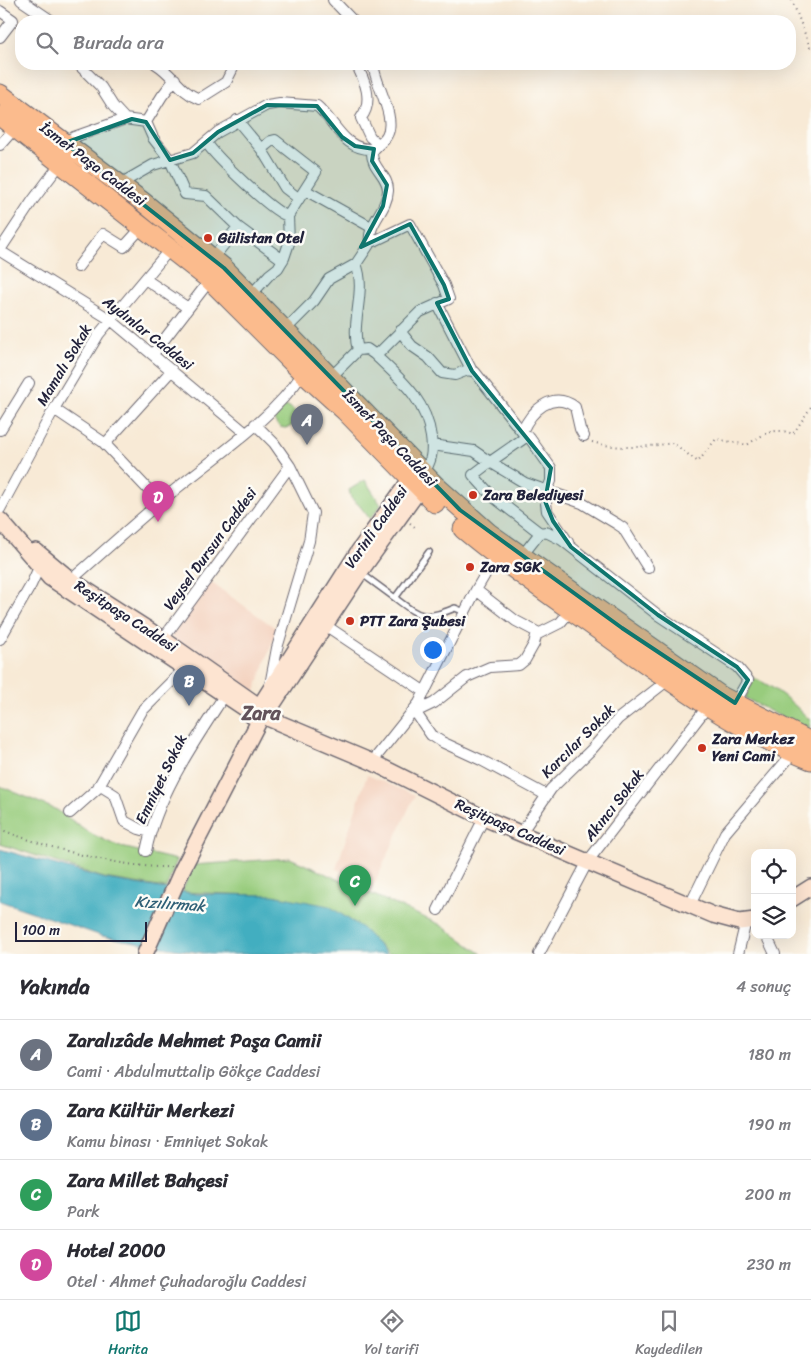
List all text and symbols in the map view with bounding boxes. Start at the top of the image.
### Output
search box [15,15,796,70]
text: Burada ara [73,26,164,59]
icon: search [33,29,61,57]
street label: İsmet Paşa Caddesi [33,115,152,213]
place label: Gülistan Otel [217,225,305,251]
marker: Gülistan Otel [202,232,214,244]
street label: Aydınlar Caddesi [96,288,200,378]
street label: Mamalı Sokak [29,319,99,411]
street label: İsmet Paşa Caddesi [336,382,444,494]
pin: A [291,404,323,445]
street label: Varinli Caddesi [338,479,415,574]
pin: D [142,481,174,522]
street label: Veysel Dursun Caddesi [156,481,264,616]
place label: Zara Belediyesi [482,482,584,508]
marker: Zara Belediyesi [467,489,479,501]
place label: Zara SGK [479,554,543,580]
marker: Zara SGK [464,561,476,573]
street label: Reşitpaşa Caddesi [69,573,183,660]
place label: PTT Zara Şubesi [360,608,466,634]
marker: PTT Zara Şubesi [344,615,356,627]
your location [420,637,446,663]
pin: B [173,665,205,706]
district label: Zara [240,696,282,731]
street label: Karcılar Sokak [535,697,622,784]
place label: Zara Merkez Yeni Cami [711,726,795,769]
street label: Emniyet Sokak [128,729,194,829]
marker: Zara Merkez Yeni Cami [696,742,708,754]
street label: Akıncı Sokak [577,763,651,848]
street label: Reşitpaşa Caddesi [451,791,570,863]
map controls [751,849,796,939]
button: locate [751,849,796,894]
pin: C [339,865,371,906]
water label: Kızılırmak [134,887,208,921]
button: layers [751,894,796,939]
text: 100 m [22,918,60,943]
scale bar [15,919,148,942]
text: Yakında [20,968,90,1006]
text: 4 sonuç [736,972,791,1001]
text: Zaralızâde Mehmet Paşa Camii [67,1024,321,1057]
text: A [31,1040,41,1069]
text: 180 m [748,1040,791,1069]
text: Cami · Abdulmuttalip Gökçe Caddesi [67,1057,320,1086]
text: Zara Kültür Merkezi [67,1094,234,1127]
text: B [31,1110,41,1139]
text: 190 m [748,1110,791,1139]
text: Kamu binası · Emniyet Sokak [67,1127,269,1156]
text: Zara Millet Bahçesi [67,1164,228,1197]
text: C [31,1180,41,1209]
text: 200 m [745,1180,791,1209]
text: Park [67,1197,100,1226]
text: Hotel 2000 [67,1234,166,1267]
text: D [31,1250,41,1279]
text: 230 m [746,1250,791,1279]
text: Otel · Ahmet Çuhadaroğlu Caddesi [67,1267,306,1296]
tab: Harita [108,1307,148,1362]
tab: Yol tarifi [365,1307,419,1362]
tab: Kaydedilen [635,1307,703,1362]

